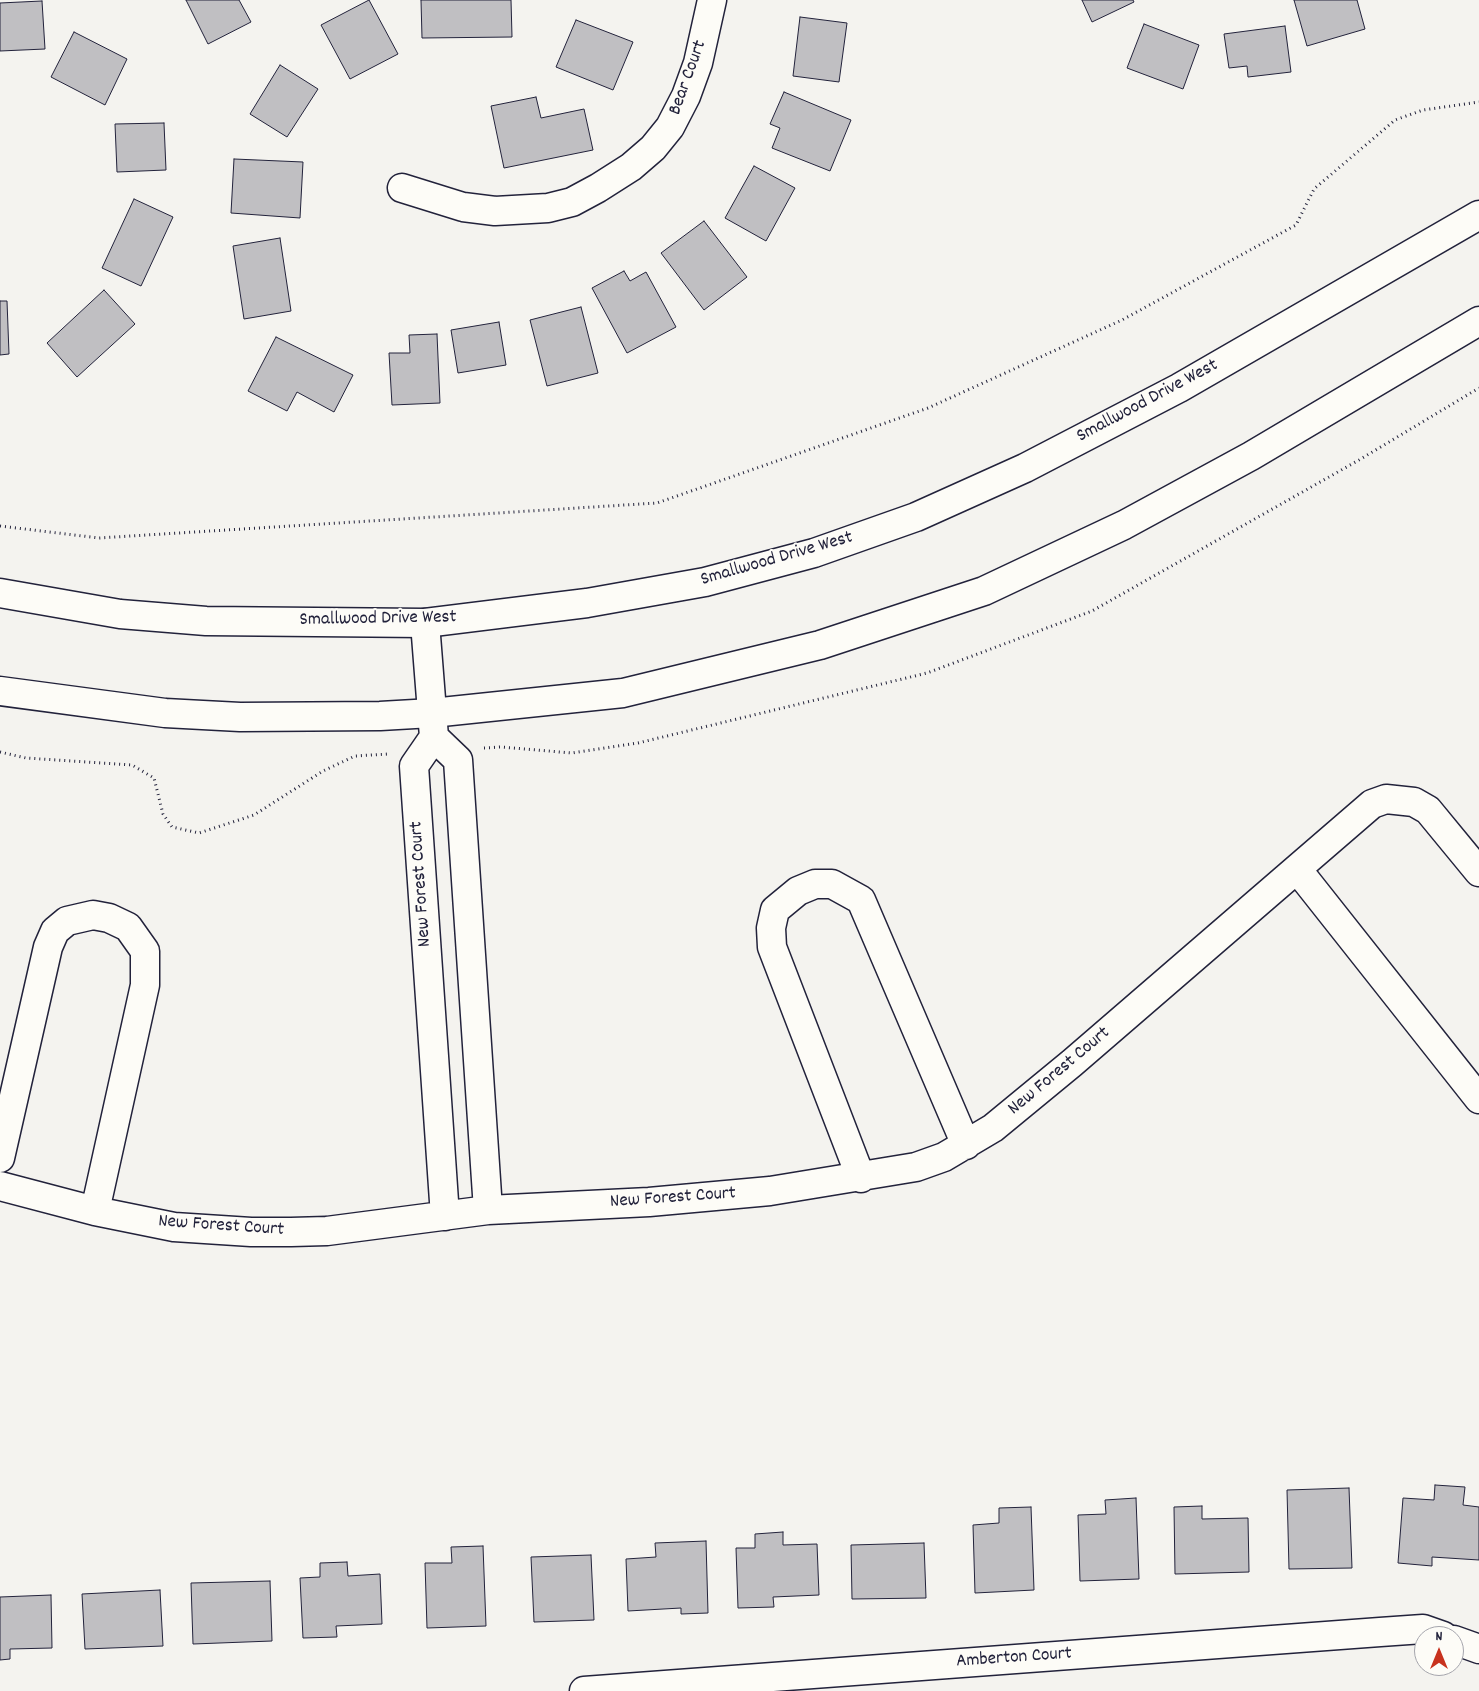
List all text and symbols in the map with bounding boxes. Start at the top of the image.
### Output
street label: Bear Court [665,38,713,118]
street label: Smallwood Drive West [1073,355,1223,449]
street label: Smallwood Drive West [698,527,856,593]
street label: Smallwood Drive West [299,607,457,633]
street label: New Forest Court [406,820,438,948]
street label: New Forest Court [1004,1023,1116,1121]
street label: New Forest Court [609,1183,737,1215]
street label: New Forest Court [157,1211,285,1243]
north arrow [1414,1626,1464,1676]
text: N [1436,1627,1442,1647]
street label: Amberton Court [955,1644,1073,1674]

